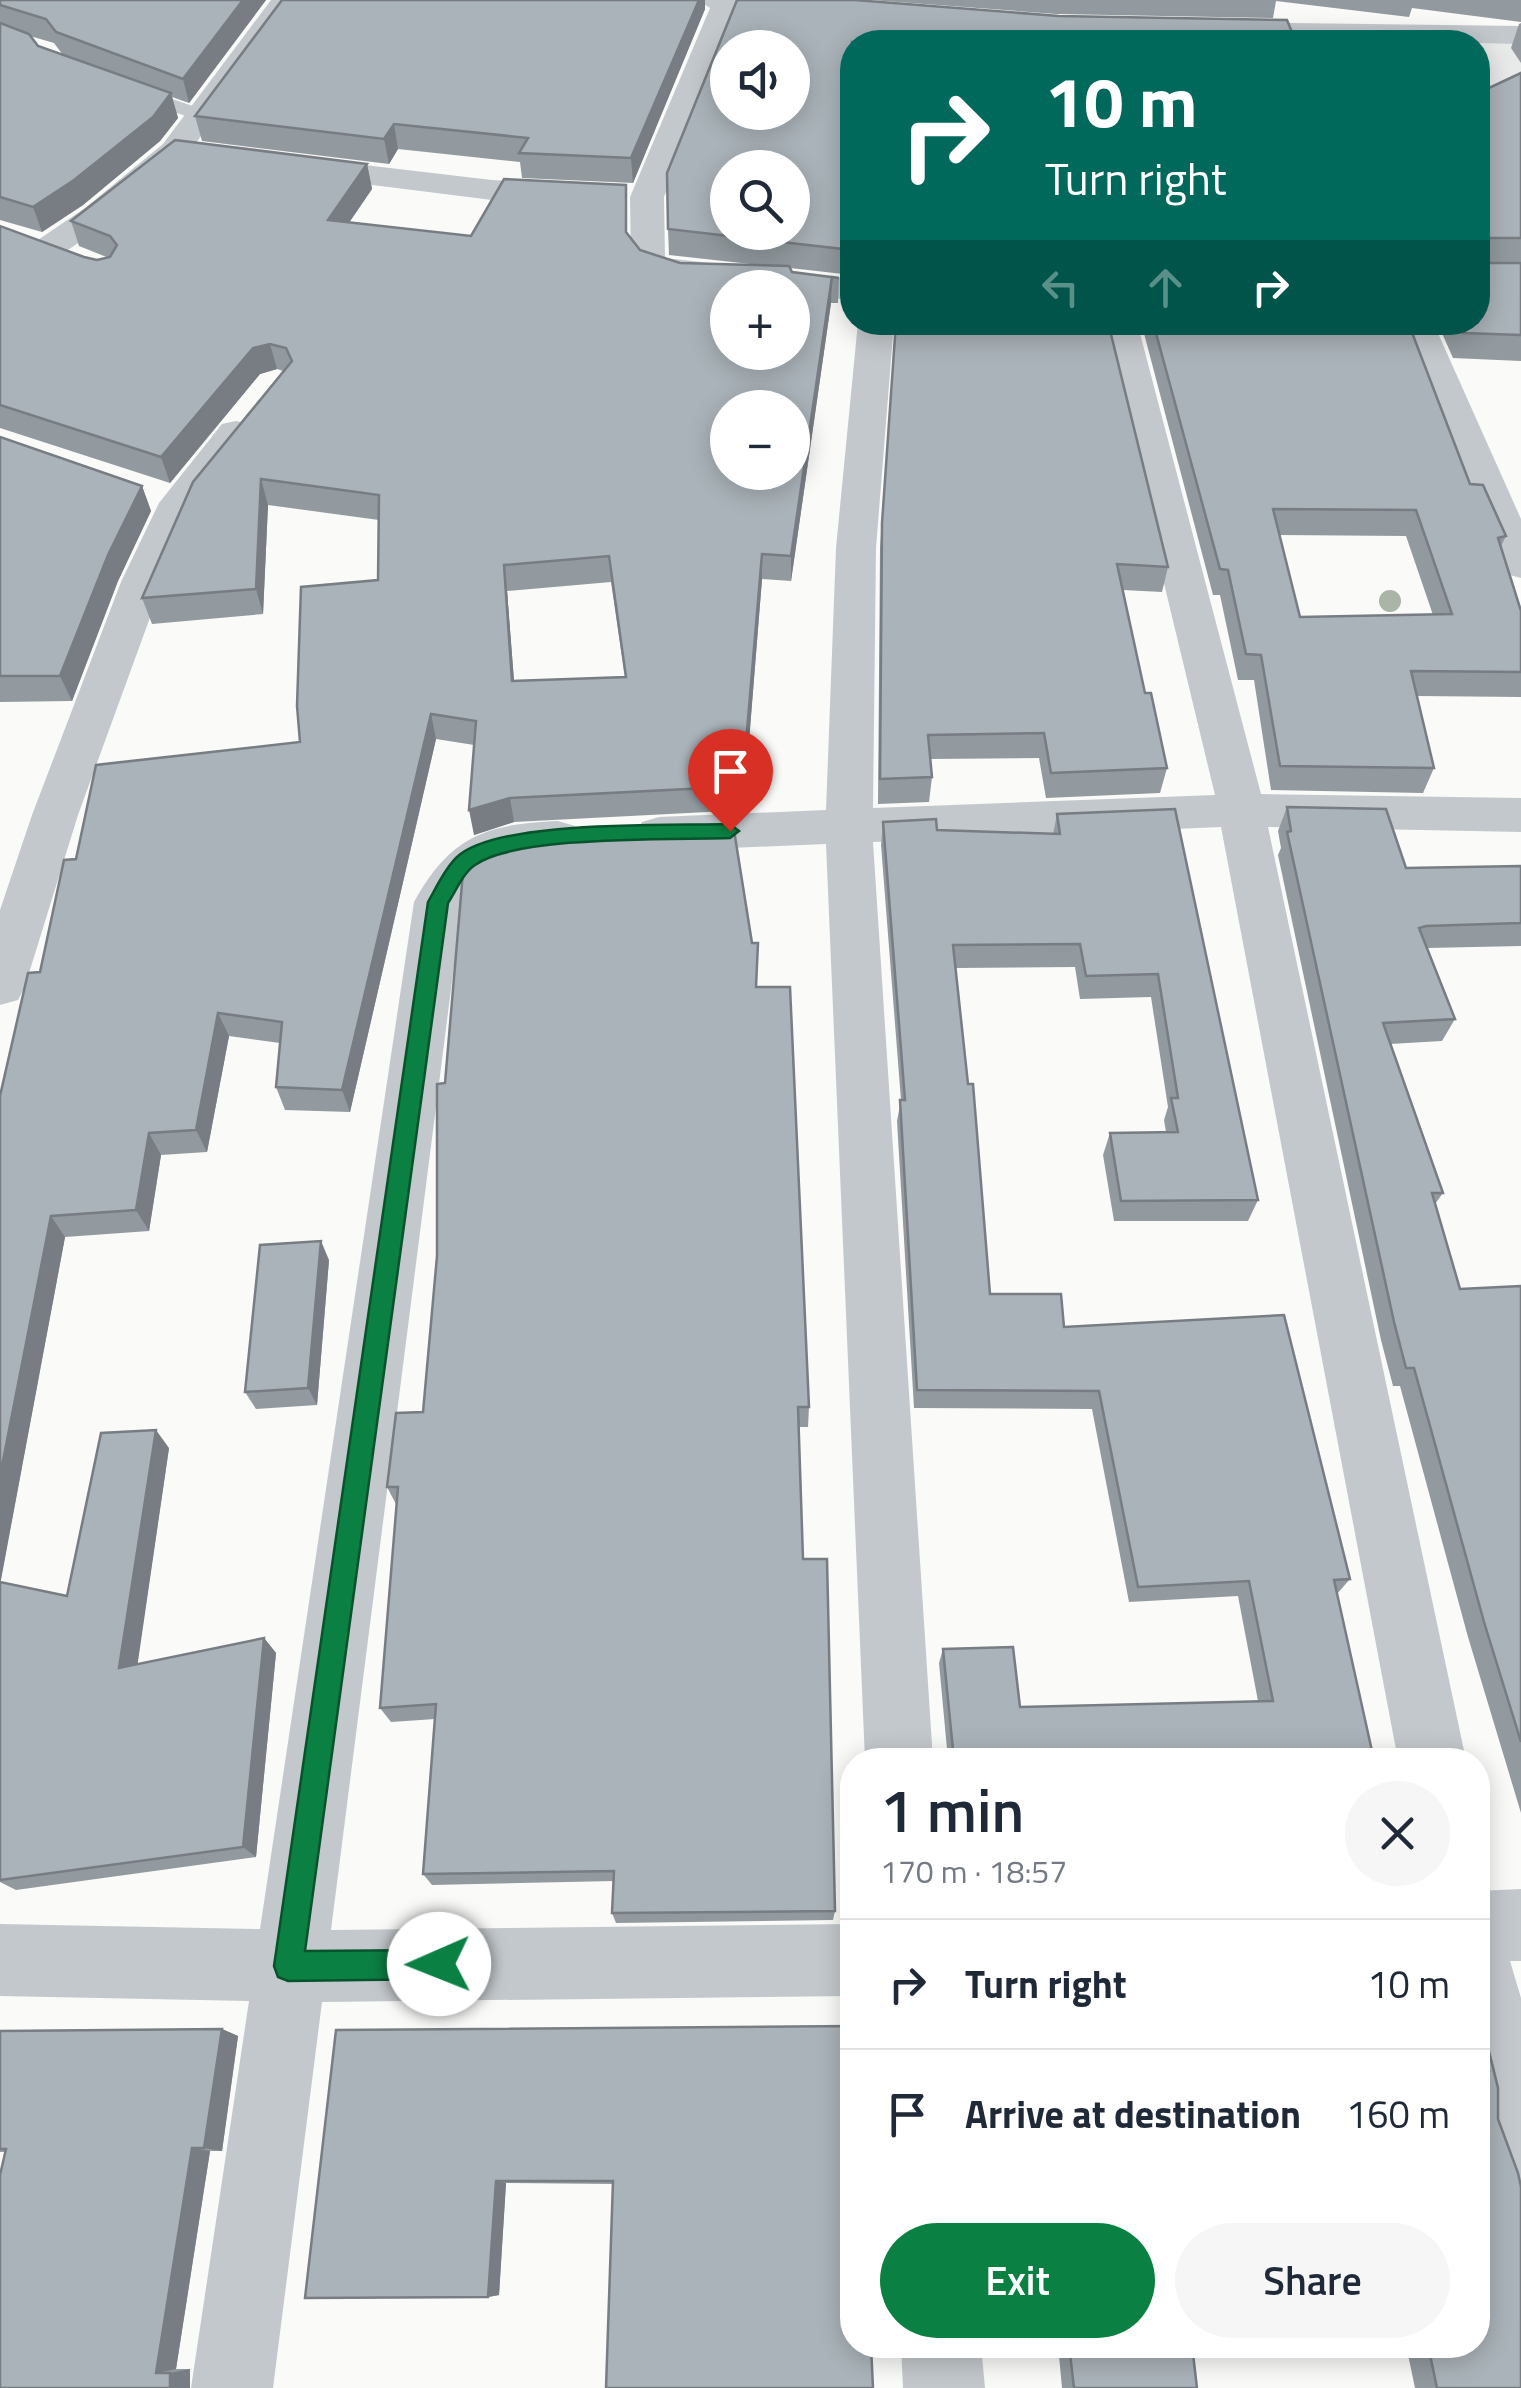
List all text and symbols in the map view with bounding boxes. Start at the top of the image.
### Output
map controls [710,30,810,490]
button: sound [710,30,810,130]
text: 10 m [1045,48,1198,154]
icon: right [880,70,1010,200]
text: Turn right [1045,144,1227,212]
button: search [710,150,810,250]
icon: left [1033,260,1088,315]
icon: ahead [1138,260,1193,315]
icon: right [1243,260,1298,315]
button: + [710,270,810,370]
button: − [710,390,810,490]
pin [688,729,773,832]
icon: arrive [703,744,758,799]
text: 1 min [880,1764,1024,1855]
button: close [1345,1781,1450,1886]
text: 170 m · 18:57 [880,1847,1067,1895]
position arrow [387,1912,491,2016]
text: Turn right [965,1955,1127,2013]
text: 10 m [1367,1955,1450,2013]
icon: right [880,1957,935,2012]
text: Arrive at destination [965,2085,1301,2143]
text: 160 m [1346,2085,1450,2143]
icon: arrive [880,2087,935,2142]
button: Exit [880,2223,1155,2338]
button: Share [1175,2223,1450,2338]

